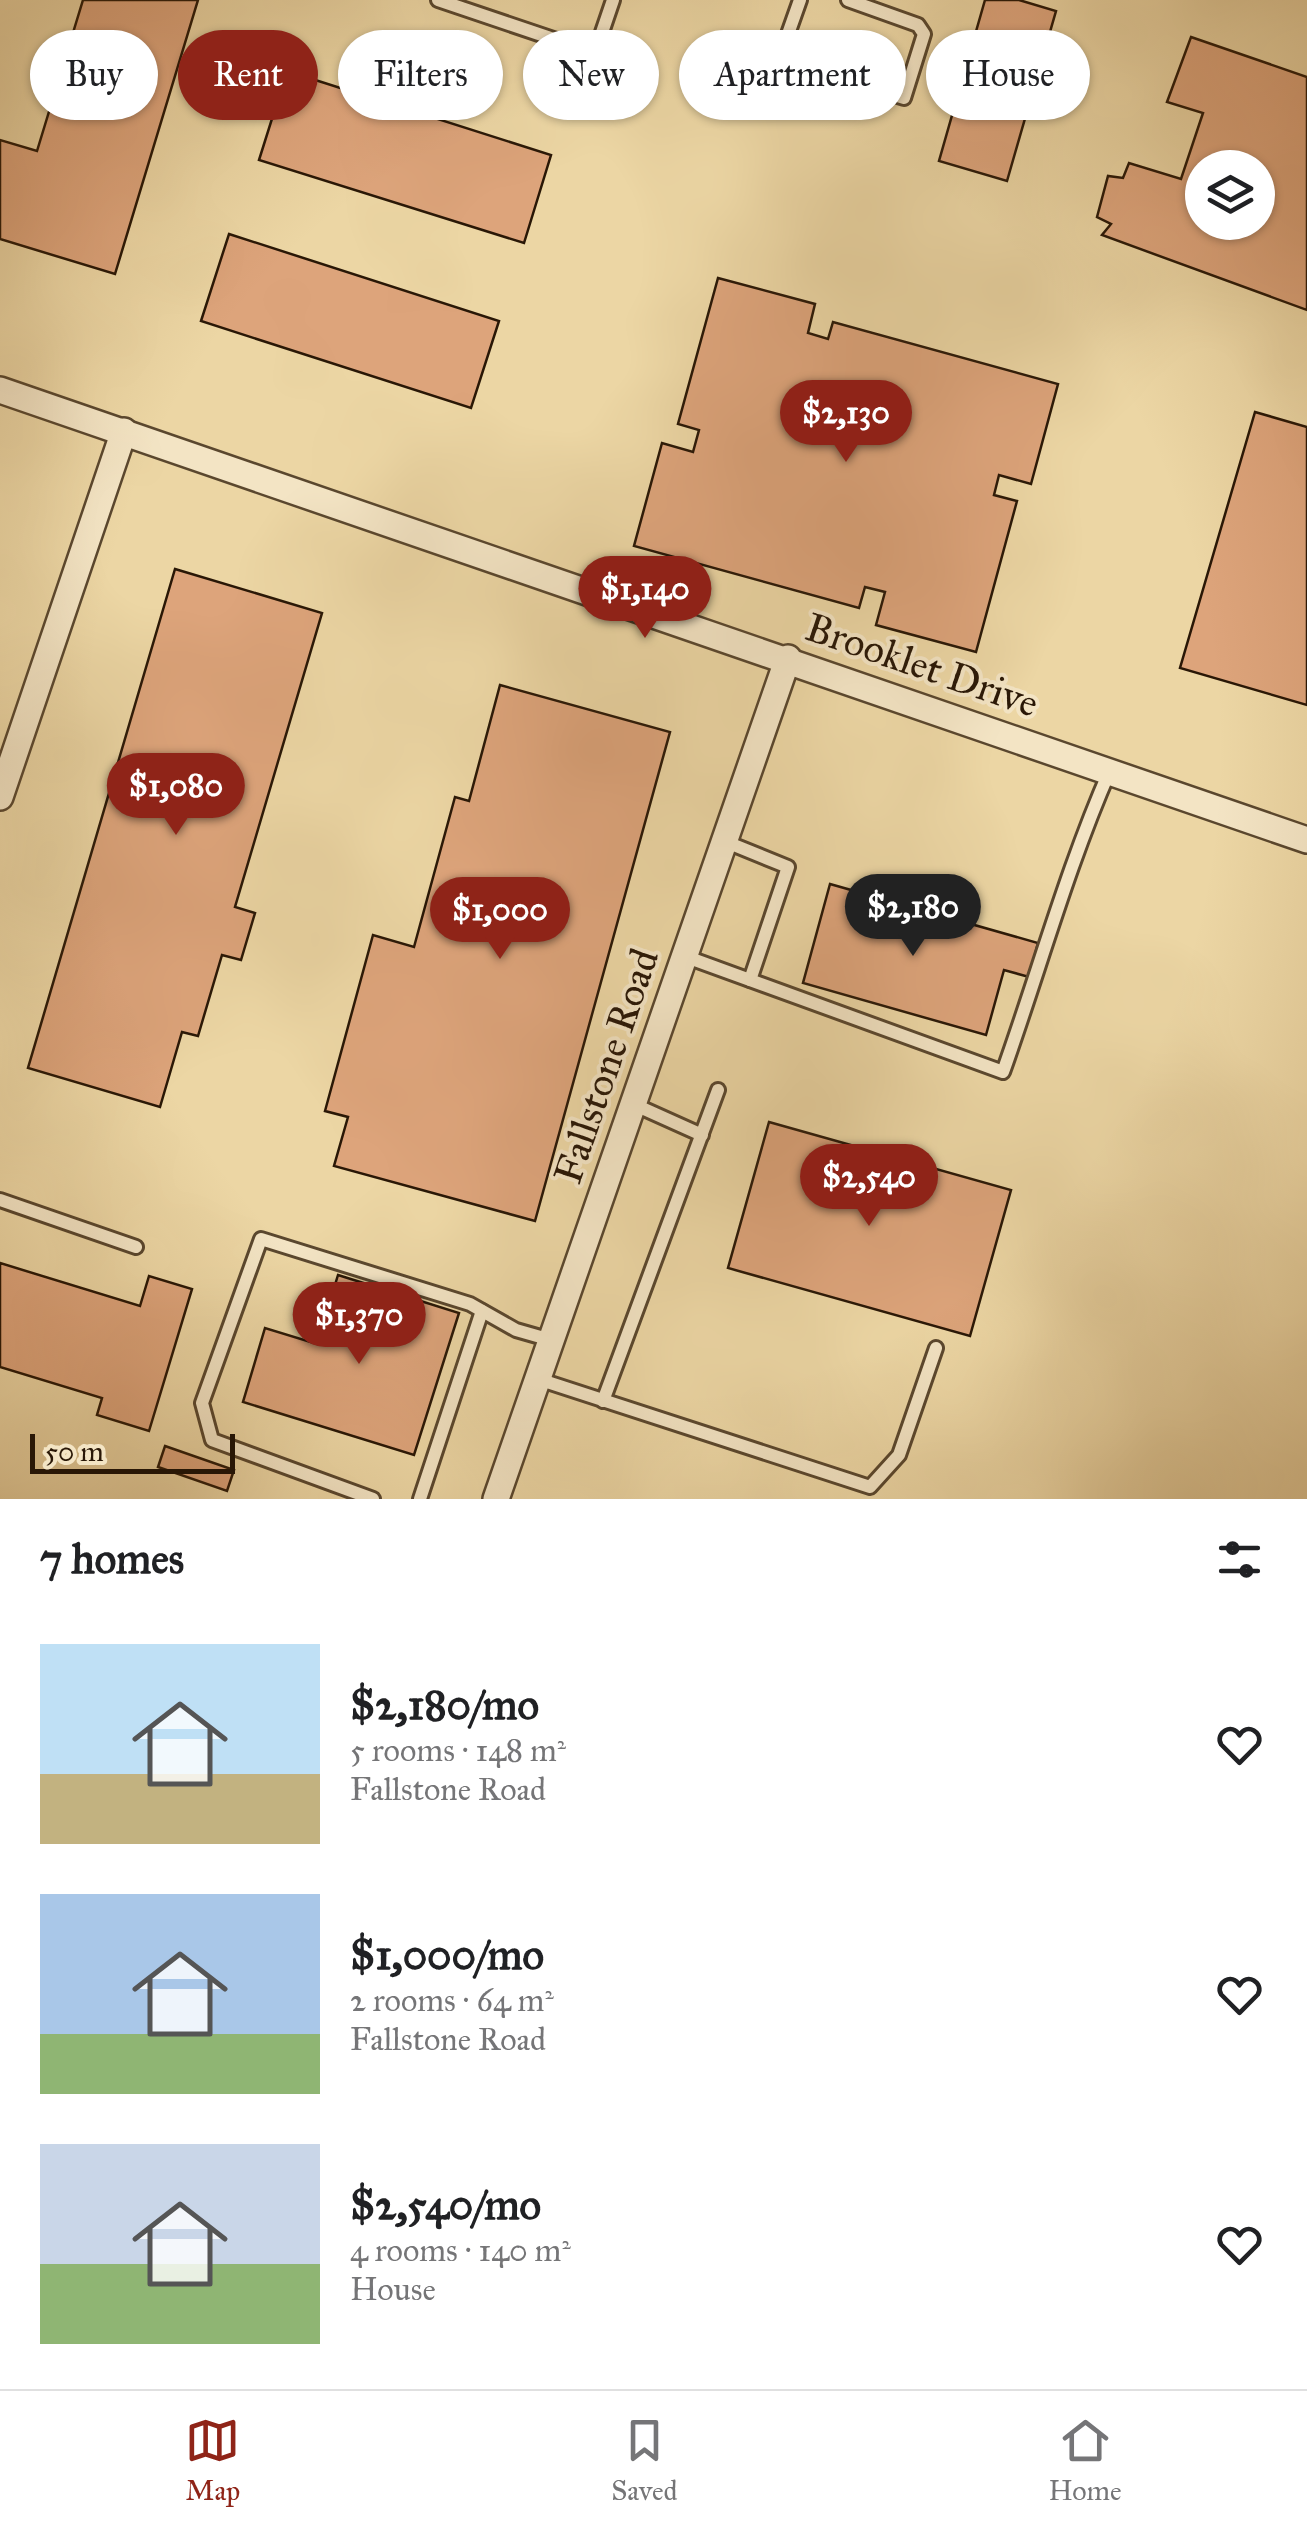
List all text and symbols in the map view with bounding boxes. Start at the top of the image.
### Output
chip: Buy [30,30,158,120]
chip: Rent [178,30,318,120]
chip: Filters [338,30,503,120]
chip: New [523,30,659,120]
chip: Apartment [679,30,906,120]
chip: House [926,30,1090,120]
map controls [1185,150,1275,240]
button: layers [1185,150,1275,240]
pin: $2,130 [765,380,927,465]
text: $2,130 [802,393,890,432]
pin: $1,140 [564,556,726,641]
text: $1,140 [600,569,690,608]
street label: Brooklet Drive [799,602,1045,728]
pin: $1,080 [95,753,257,838]
text: $1,080 [129,766,223,805]
pin: $2,180 [832,874,994,959]
pin: $1,000 [419,877,581,962]
text: $2,180 [867,887,959,926]
text: $1,000 [452,890,548,929]
street label: Fallstone Road [543,942,669,1190]
pin: $2,540 [788,1144,950,1229]
text: $2,540 [822,1157,916,1196]
pin: $1,370 [278,1282,440,1367]
text: $1,370 [315,1295,403,1334]
scale bar [30,1429,235,1474]
text: 50 m [45,1434,104,1469]
icon: filters [1212,1532,1267,1587]
text: 7 homes [40,1533,184,1585]
text: $2,180/mo [350,1679,539,1731]
icon: home [120,1684,240,1804]
icon: heart [1212,1717,1267,1772]
text: 5 rooms · 148 m² [350,1731,566,1770]
text: Fallstone Road [350,1770,546,1809]
text: $1,000/mo [350,1929,544,1981]
icon: home [120,1934,240,2054]
icon: heart [1212,1967,1267,2022]
text: 2 rooms · 64 m² [350,1981,554,2020]
text: Fallstone Road [350,2020,546,2059]
text: $2,540/mo [350,2179,541,2231]
icon: home [120,2184,240,2304]
icon: heart [1212,2217,1267,2272]
text: 4 rooms · 140 m² [350,2231,571,2270]
text: House [350,2270,436,2309]
tab: Map [185,2413,240,2508]
tab: Saved [611,2413,678,2508]
tab: Home [1048,2413,1122,2508]

